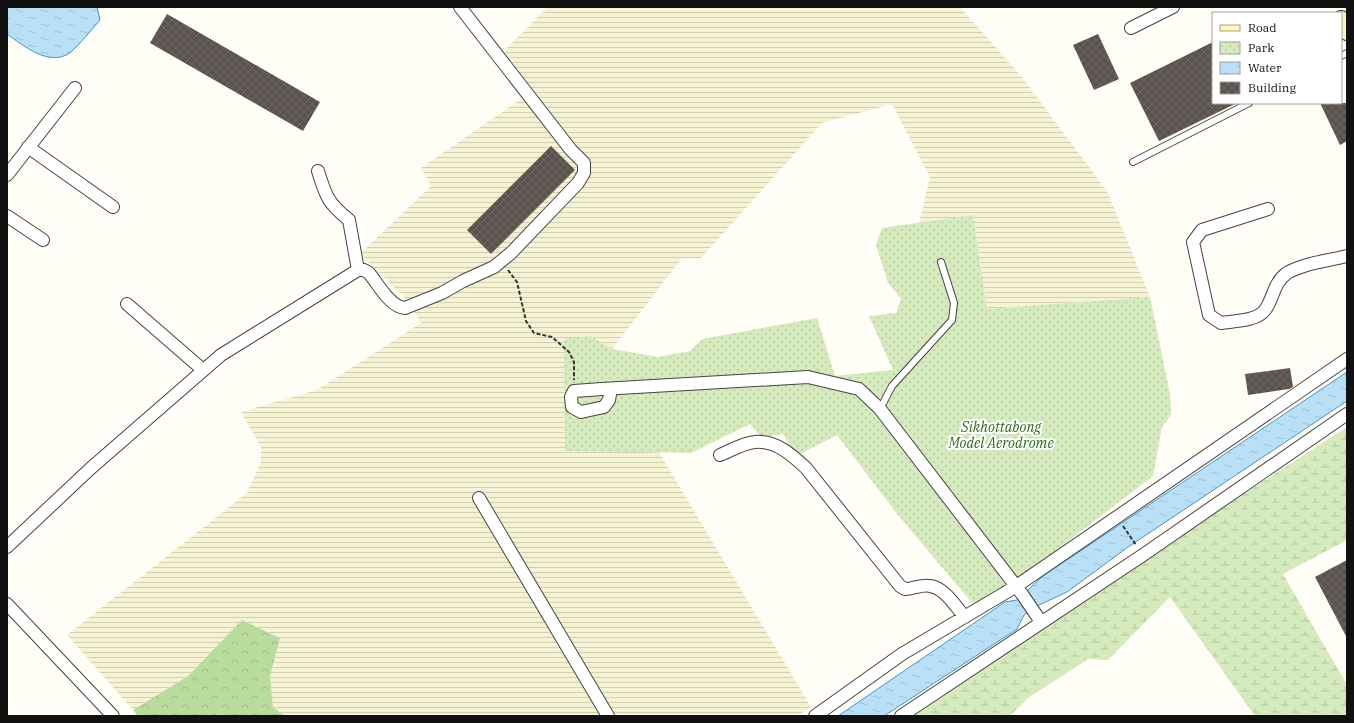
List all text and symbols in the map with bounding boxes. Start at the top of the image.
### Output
legend [1212,12,1342,104]
text: Road [1248,20,1277,35]
text: Park [1248,40,1274,55]
text: Water [1248,60,1282,75]
text: Building [1248,80,1296,95]
park label: Sikhottabong Model Aerodrome [947,418,1054,452]

